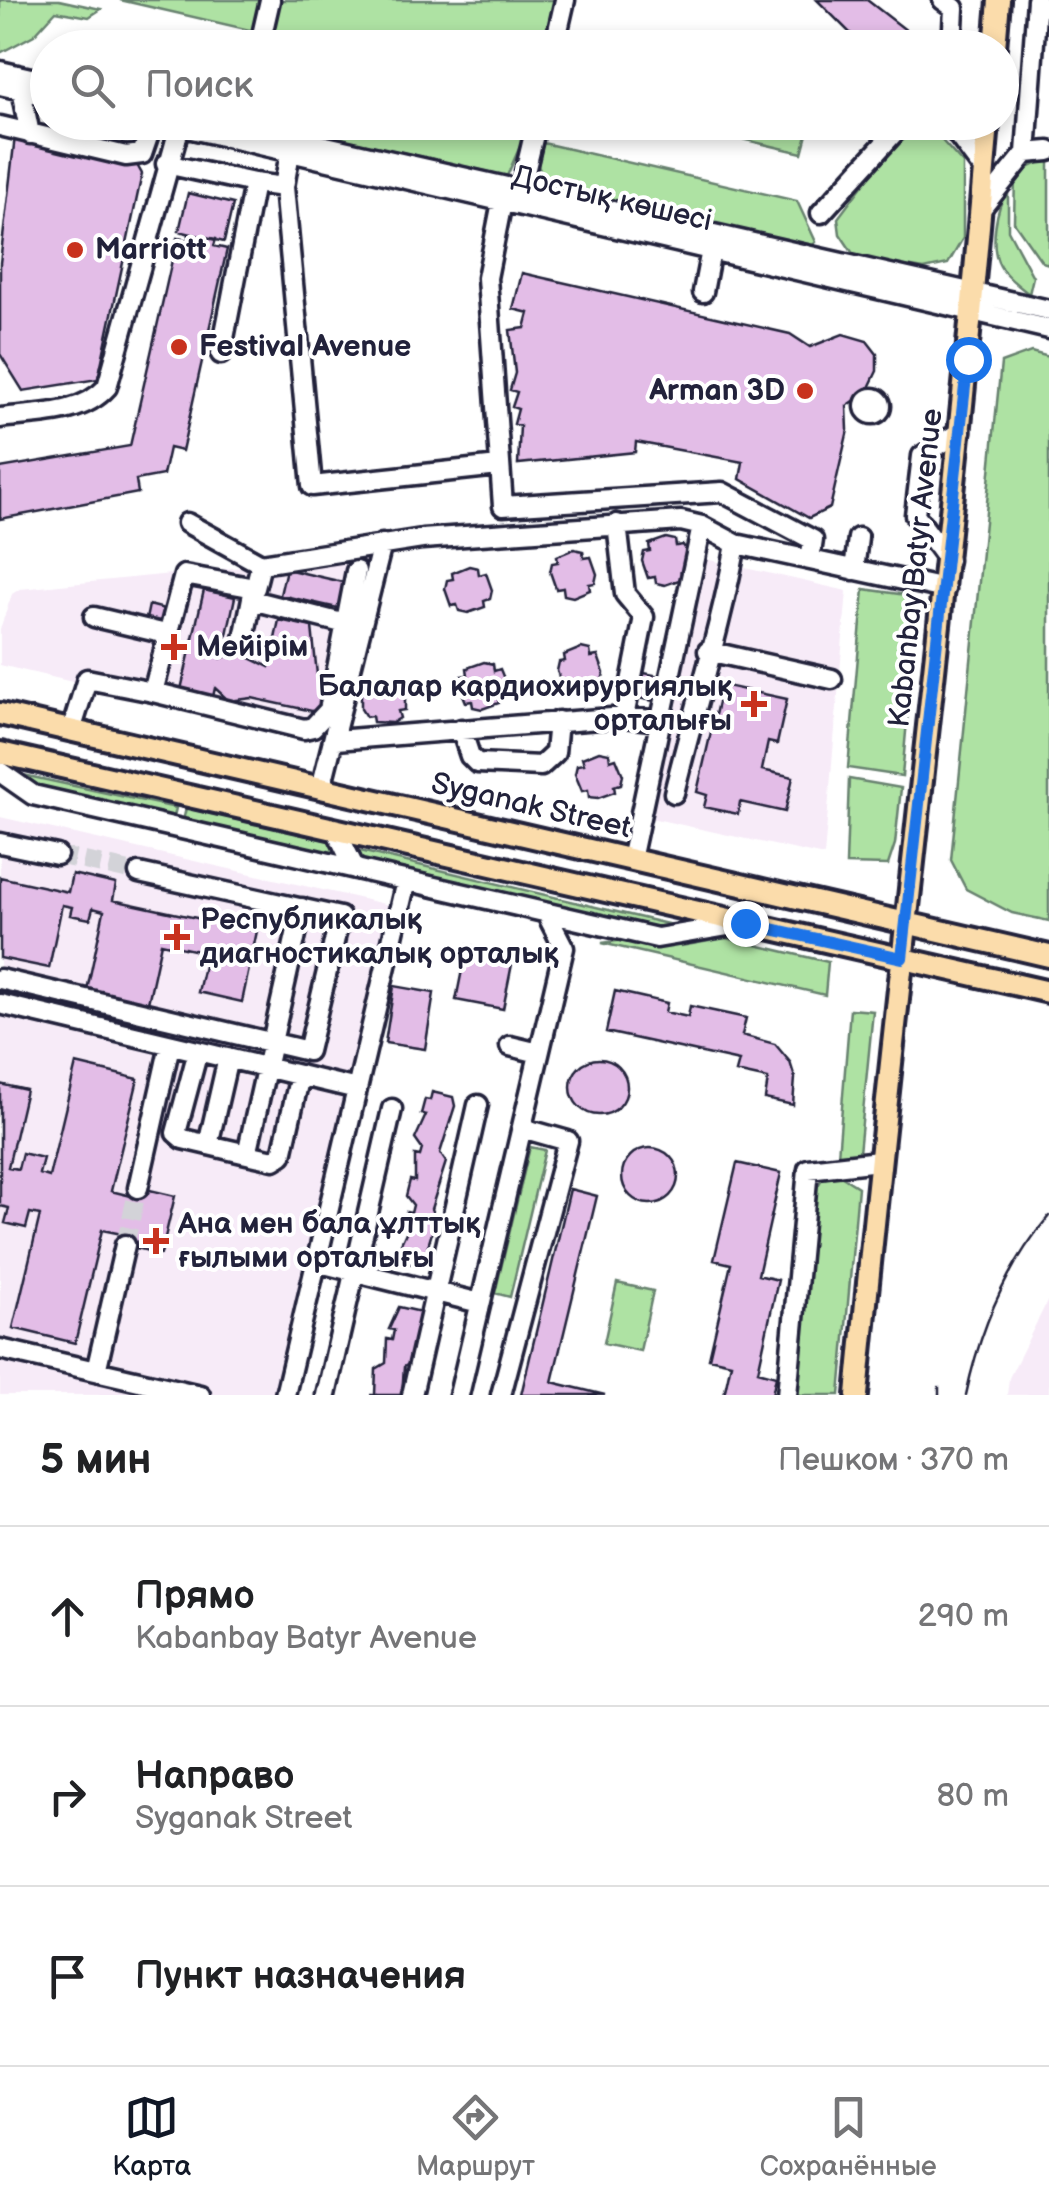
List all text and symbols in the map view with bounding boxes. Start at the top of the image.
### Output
search box [30,30,1019,140]
icon: search [65,58,120,113]
text: Поиск [145,63,253,108]
street label: Достық көшесі [508,158,716,240]
place label: Marriott [95,232,207,268]
marker: Marriott [64,239,86,261]
place label: Festival Avenue [199,329,411,365]
marker: Festival Avenue [168,336,190,358]
route start [946,337,992,383]
place label: Arman 3D [648,373,785,409]
marker: Arman 3D [794,380,816,402]
street label: Kabanbay Batyr Avenue [881,407,951,729]
place label: Мейірім [196,629,308,665]
marker: Мейірім [161,634,187,660]
place label: Балалар кардиохирургиялық орталығы [318,669,733,739]
marker: Балалар кардиохирургиялық орталығы [741,691,767,717]
street label: Syganak Street [428,766,634,846]
route end [723,901,769,947]
place label: Республикалық диагностикалық орталық [199,902,560,972]
marker: Республикалық диагностикалық орталық [164,924,190,950]
place label: Ана мен бала ұлттық ғылыми орталығы [177,1206,481,1276]
marker: Ана мен бала ұлттық ғылыми орталығы [143,1228,169,1254]
text: 5 мин [40,1435,152,1486]
text: Пешком · 370 m [778,1441,1009,1480]
text: Прямо [135,1574,254,1619]
icon: ahead [40,1589,95,1644]
text: 290 m [918,1597,1009,1636]
text: Kabanbay Batyr Avenue [135,1619,477,1658]
text: Направо [135,1754,294,1799]
icon: right [40,1769,95,1824]
text: 80 m [936,1777,1009,1816]
text: Syganak Street [135,1799,352,1838]
icon: arrive [40,1949,95,2004]
text: Пункт назначения [135,1954,466,1999]
tab: Карта [112,2090,191,2183]
tab: Маршрут [416,2090,535,2183]
tab: Сохранённые [760,2090,937,2183]

